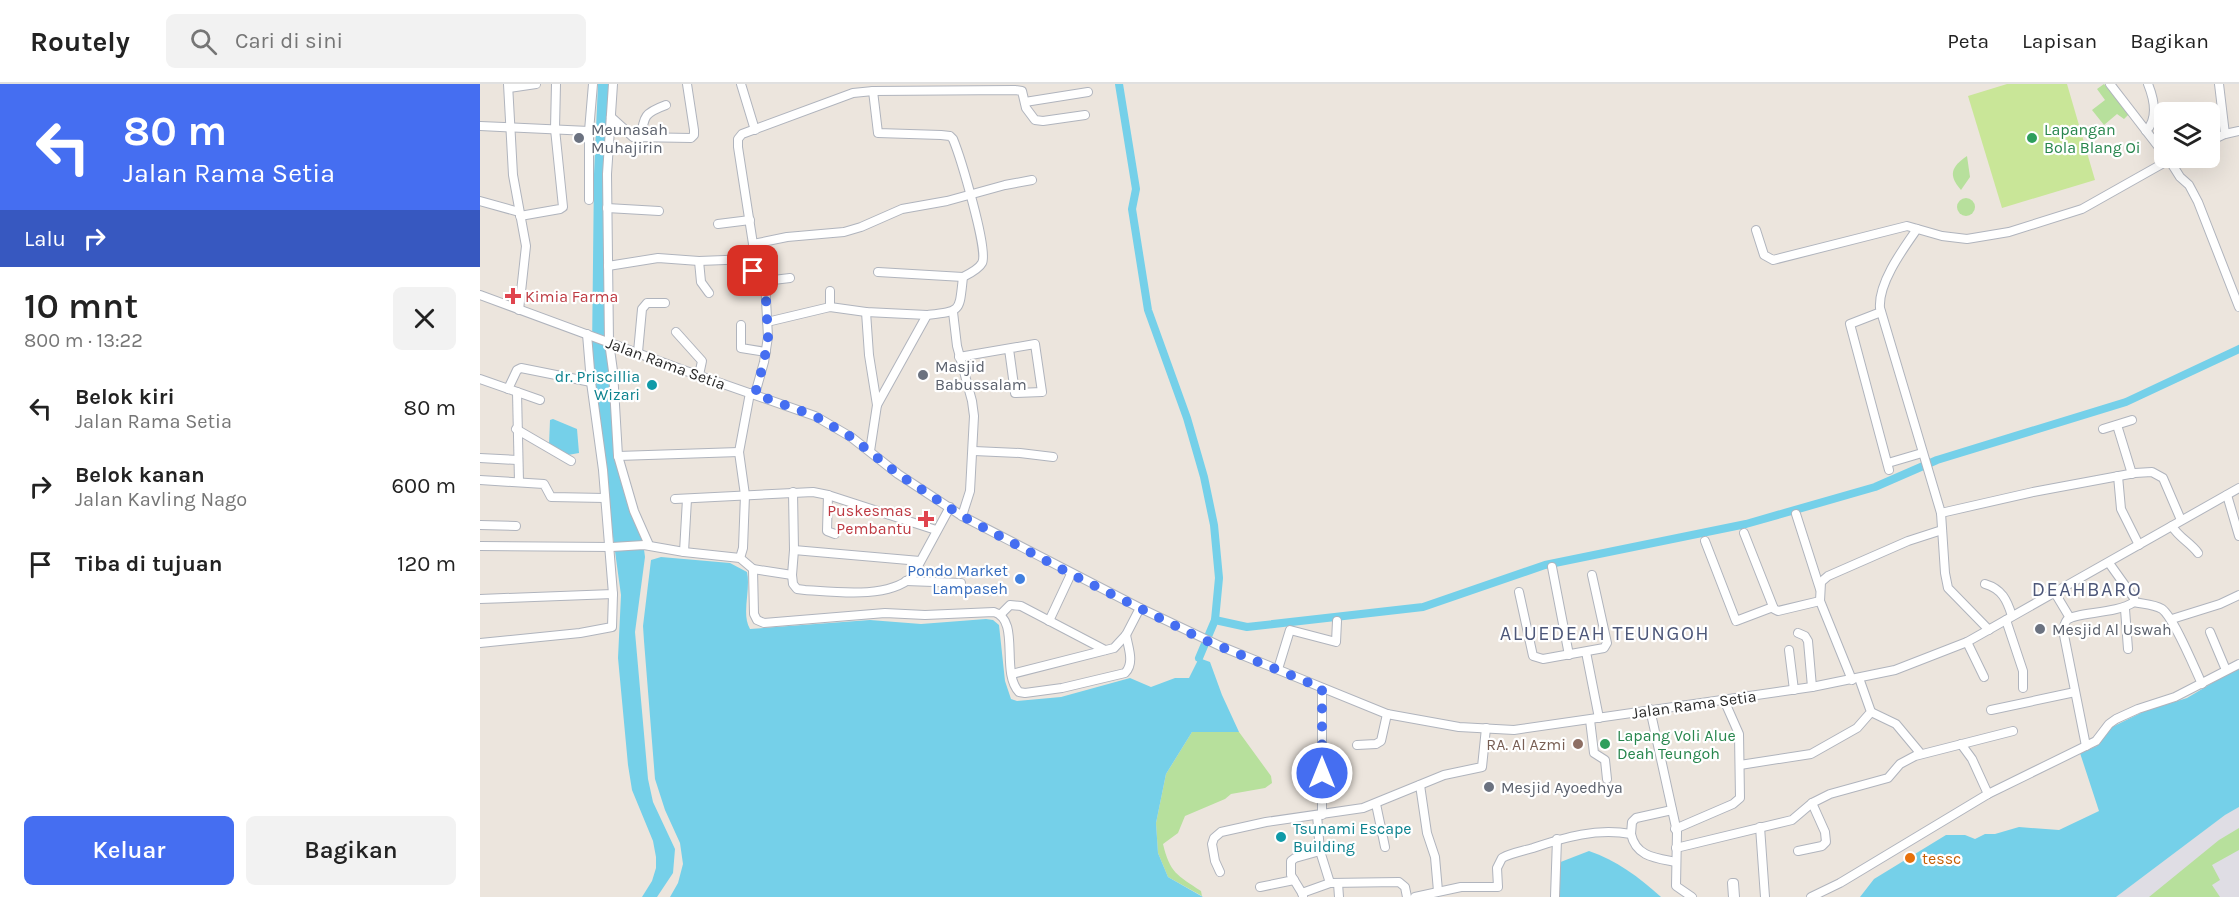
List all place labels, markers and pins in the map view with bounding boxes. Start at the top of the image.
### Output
place label: Meunasah Muhajirin [591,120,668,157]
place label: Lapangan Bola Blang Oi [2044,120,2141,157]
marker: Meunasah Muhajirin [572,131,586,145]
marker: Lapangan Bola Blang Oi [2025,131,2039,145]
pin [727,245,778,296]
place label: Kimia Farma [525,287,618,306]
marker: Kimia Farma [506,289,520,303]
place label: Masjid Babussalam [935,357,1027,394]
place label: dr. Priscillia Wizari [555,367,640,404]
marker: Masjid Babussalam [916,368,930,382]
marker: dr. Priscillia Wizari [645,378,659,392]
place label: Puskesmas Pembantu [827,501,912,538]
marker: Puskesmas Pembantu [917,510,935,528]
place label: Pondo Market Lampaseh [907,561,1008,598]
marker: Pondo Market Lampaseh [1013,572,1027,586]
place label: Mesjid Al Uswah [2052,620,2172,639]
marker: Mesjid Al Uswah [2033,622,2047,636]
place label: Lapang Voli Alue Deah Teungoh [1617,726,1736,763]
place label: RA. Al Azmi [1486,735,1566,754]
marker: RA. Al Azmi [1571,737,1585,751]
marker: Lapang Voli Alue Deah Teungoh [1598,737,1612,751]
place label: Mesjid Ayoedhya [1501,778,1623,797]
marker: Mesjid Ayoedhya [1482,780,1496,794]
place label: Tsunami Escape Building [1293,819,1412,856]
marker: Tsunami Escape Building [1274,830,1288,844]
place label: tessc [1922,849,1961,868]
marker: tessc [1903,851,1917,865]

